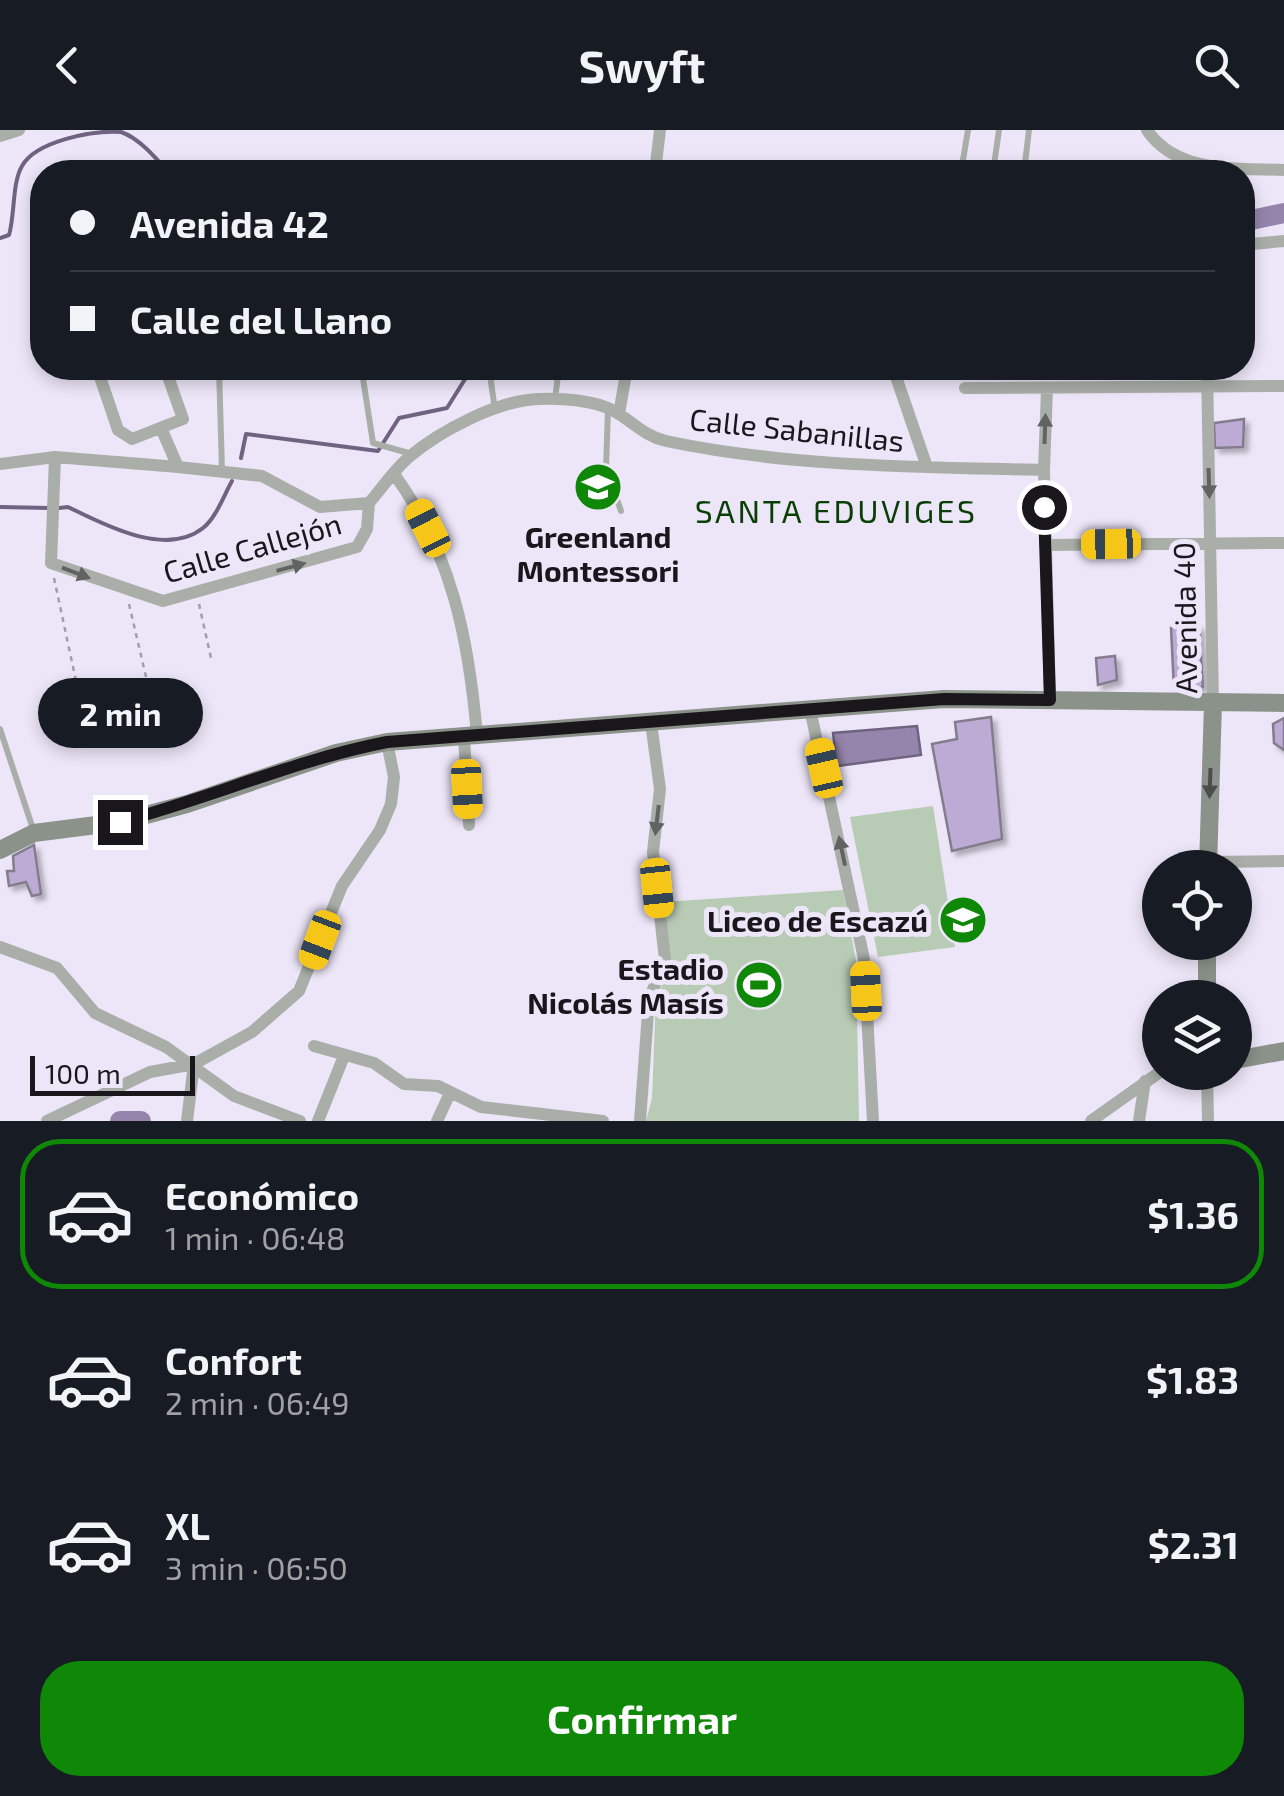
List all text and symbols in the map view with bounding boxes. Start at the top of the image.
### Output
icon: back [40,38,95,93]
text: Swyft [579,38,705,92]
icon: search [1189,38,1244,93]
text: Avenida 42 [130,200,329,246]
text: Calle del Llano [130,296,392,342]
street label: Calle Sabanillas [688,400,906,458]
one-way arrow [1038,413,1054,445]
school or university icon: Greenland Montessori [572,461,624,513]
one-way arrow [1202,467,1218,499]
route start [1022,485,1067,530]
district label: SANTA EDUVIGES [695,491,977,529]
car [401,494,455,562]
street label: Calle Callejón [159,504,345,590]
place label: Greenland Montessori [516,518,680,588]
car [1081,528,1141,560]
street label: Avenida 40 [1165,542,1203,694]
one-way arrow [275,559,306,575]
one-way arrow [61,566,91,581]
callout: 2 min [38,677,202,747]
text: 2 min [80,694,161,732]
car [803,735,845,801]
car [450,758,484,820]
one-way arrow [1202,767,1218,799]
route end [98,800,143,845]
one-way arrow [649,805,665,836]
one-way arrow [834,835,849,866]
map controls [1142,850,1252,1090]
button: locate [1142,850,1252,960]
car [639,857,675,919]
school or university icon: Liceo de Escazú [937,894,989,946]
place label: Liceo de Escazú [707,902,928,938]
car [295,907,345,973]
place label: Estadio Nicolás Masís [527,950,724,1020]
sports icon: Estadio Nicolás Masís [733,959,785,1011]
car [849,960,883,1022]
button: layers [1142,980,1252,1090]
scale bar [30,1051,195,1096]
text: 100 m [45,1056,121,1090]
icon: car [45,1169,135,1259]
text: Económico [165,1172,359,1218]
text: $1.36 [1147,1191,1239,1237]
text: 1 min · 06:48 [165,1218,346,1256]
icon: car [45,1334,135,1424]
text: Confort [165,1337,302,1383]
text: $1.83 [1146,1356,1239,1402]
text: 2 min · 06:49 [165,1383,350,1421]
icon: car [45,1499,135,1589]
text: XL [165,1502,210,1548]
text: $2.31 [1148,1521,1239,1567]
text: 3 min · 06:50 [165,1548,348,1586]
button: Confirmar [40,1661,1244,1776]

